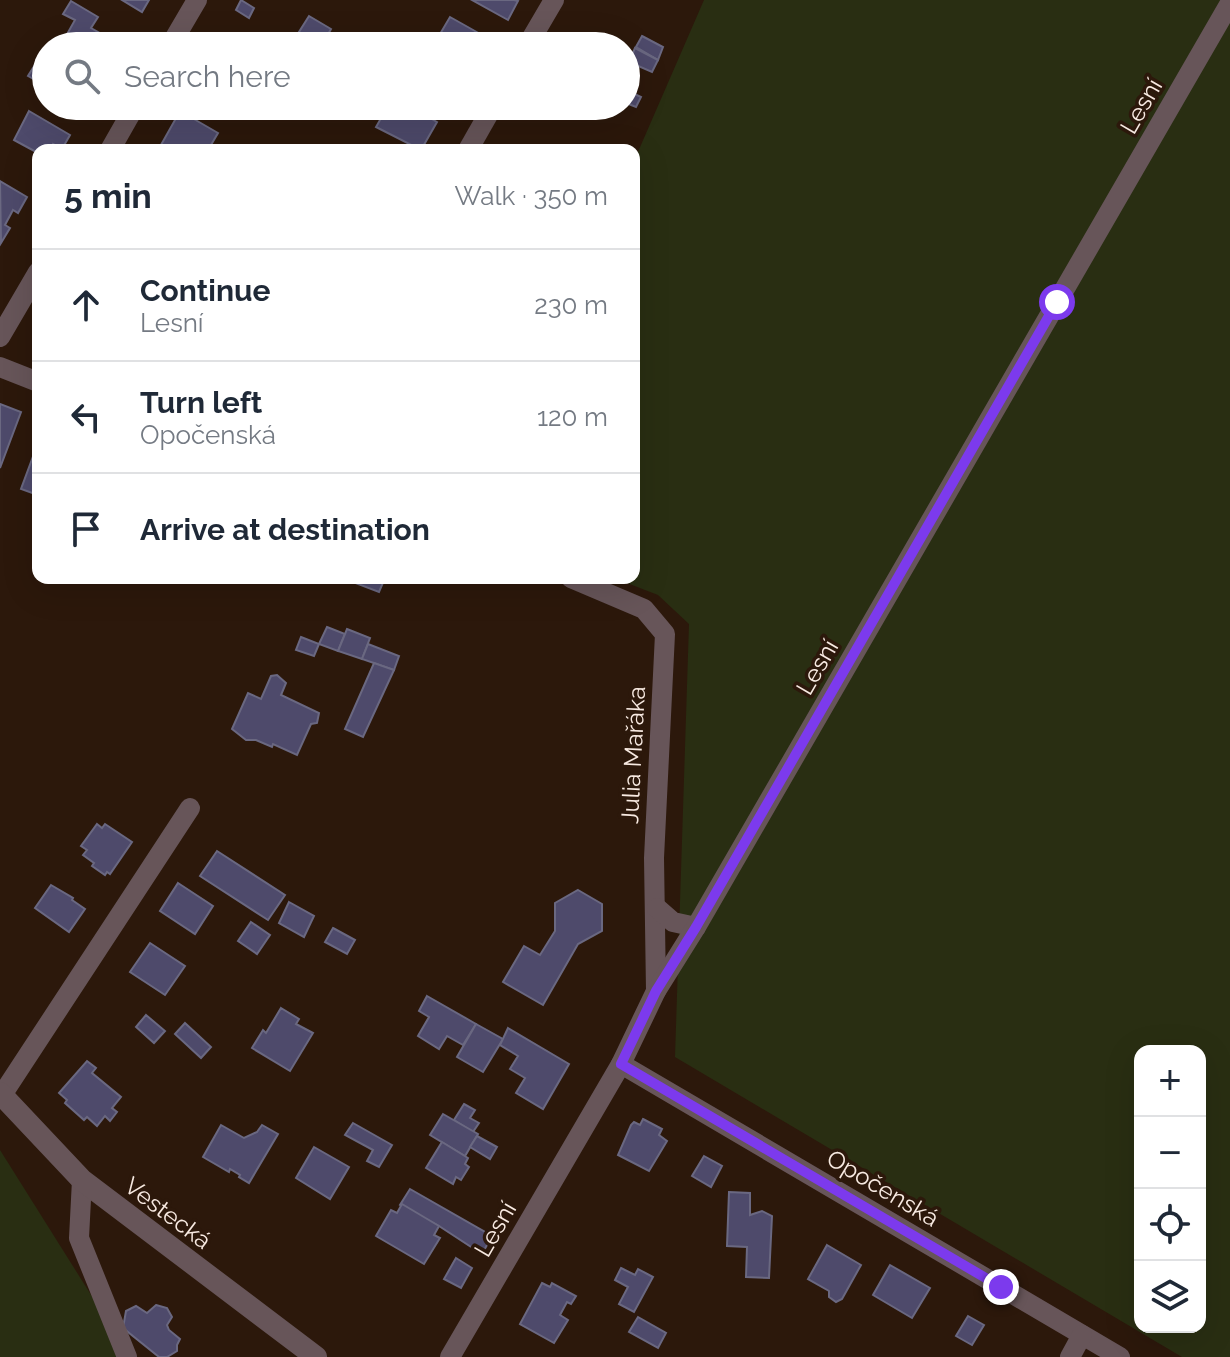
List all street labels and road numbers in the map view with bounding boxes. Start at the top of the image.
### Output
street label: Lesní [1114,73,1169,139]
street label: Lesní [790,634,845,700]
street label: Julia Mařáka [615,685,651,825]
street label: Opočenská [822,1143,944,1233]
street label: Vestecká [119,1171,217,1255]
street label: Lesní [468,1196,523,1262]

